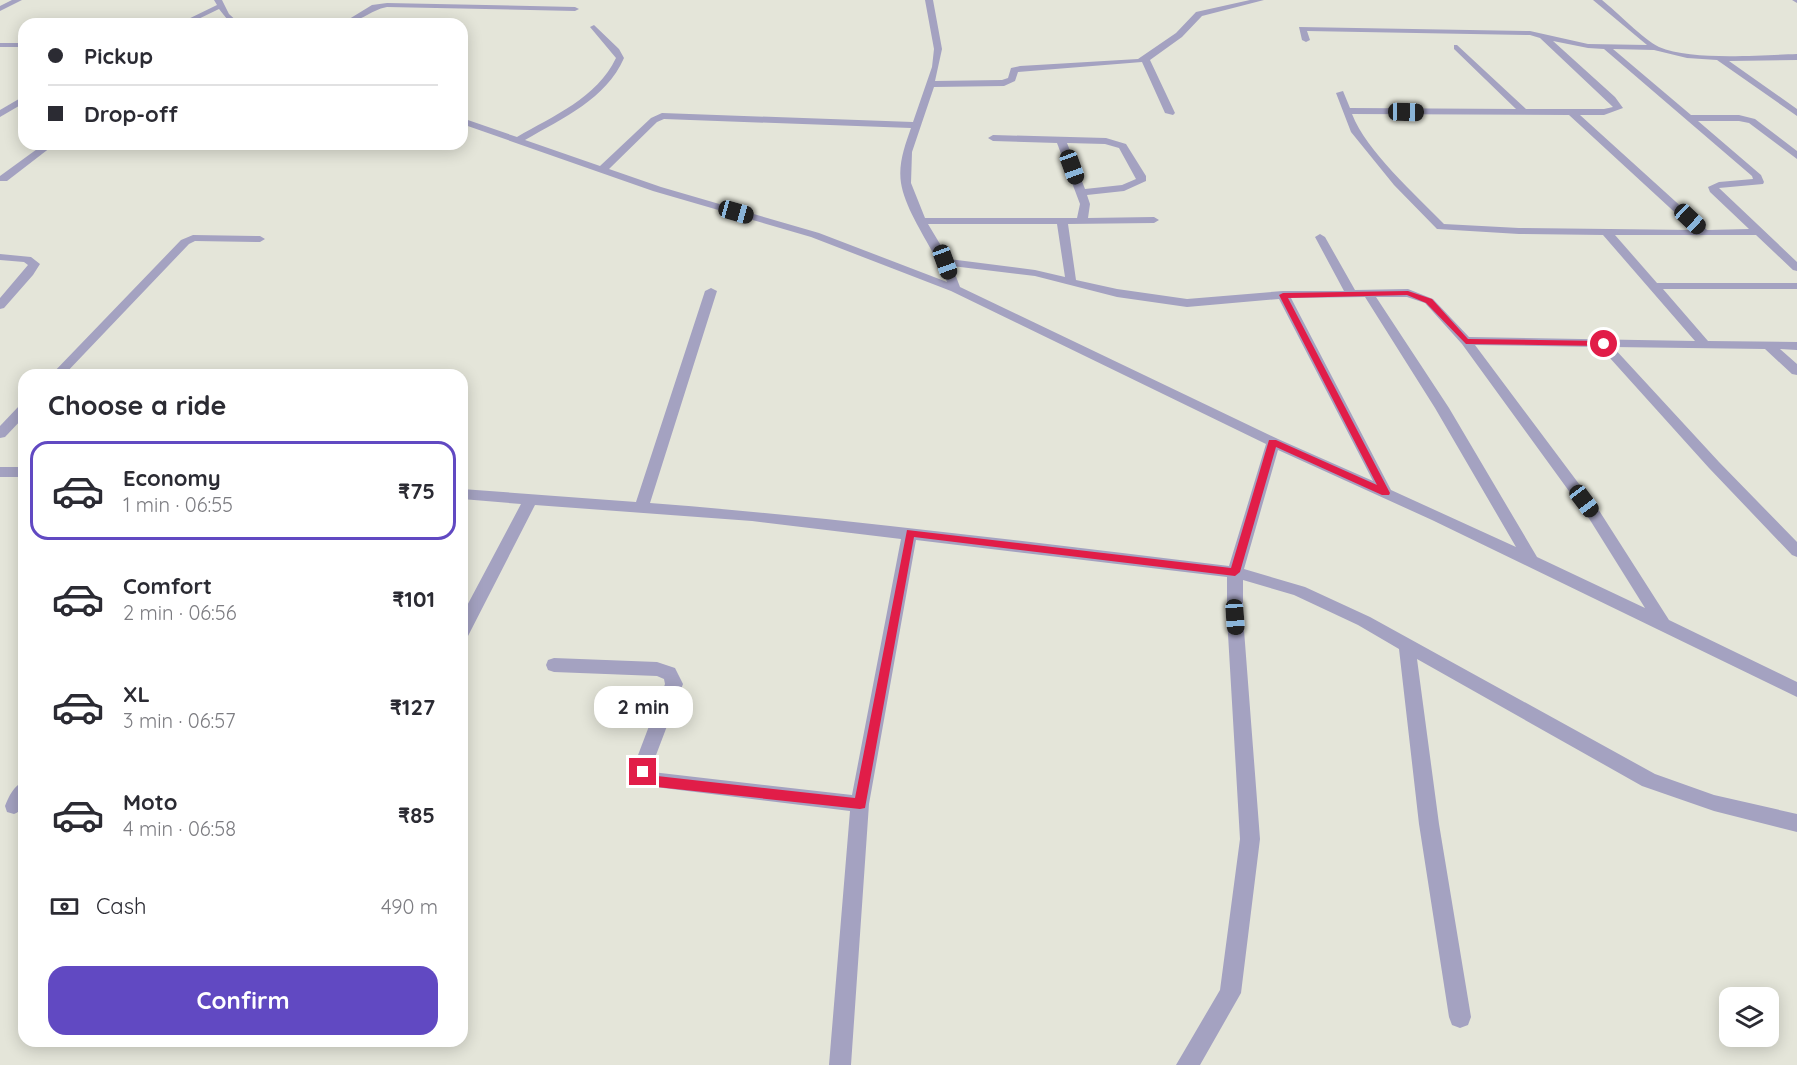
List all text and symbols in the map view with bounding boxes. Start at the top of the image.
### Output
text: Pickup [84,42,153,70]
text: Drop-off [84,100,178,128]
car [1388,103,1424,121]
car [1057,147,1087,187]
car [716,198,756,226]
car [1671,200,1709,238]
car [930,242,960,282]
route start [1590,330,1617,357]
text: Choose a ride [48,388,226,422]
icon: car [51,464,105,518]
text: Economy [123,464,221,492]
text: ₹75 [398,477,435,505]
car [1566,481,1602,521]
text: 1 min · 06:55 [123,492,233,517]
icon: car [51,572,105,626]
text: Comfort [123,572,212,600]
text: ₹101 [392,585,435,613]
car [1225,598,1245,636]
text: 2 min · 06:56 [123,600,237,625]
icon: car [51,680,105,734]
text: XL [123,680,150,708]
callout: 2 min [594,685,692,727]
text: ₹127 [390,693,435,721]
text: 2 min [617,694,670,719]
text: 3 min · 06:57 [123,708,235,733]
route end [629,758,656,785]
icon: car [51,788,105,842]
text: Moto [123,788,177,816]
text: ₹85 [398,801,435,829]
text: 4 min · 06:58 [123,816,236,841]
icon: cash [48,890,81,923]
text: Cash [96,892,147,920]
text: 490 m [381,894,438,919]
button: Confirm [48,966,438,1035]
map controls [1719,987,1779,1047]
button: layers [1719,987,1779,1047]

